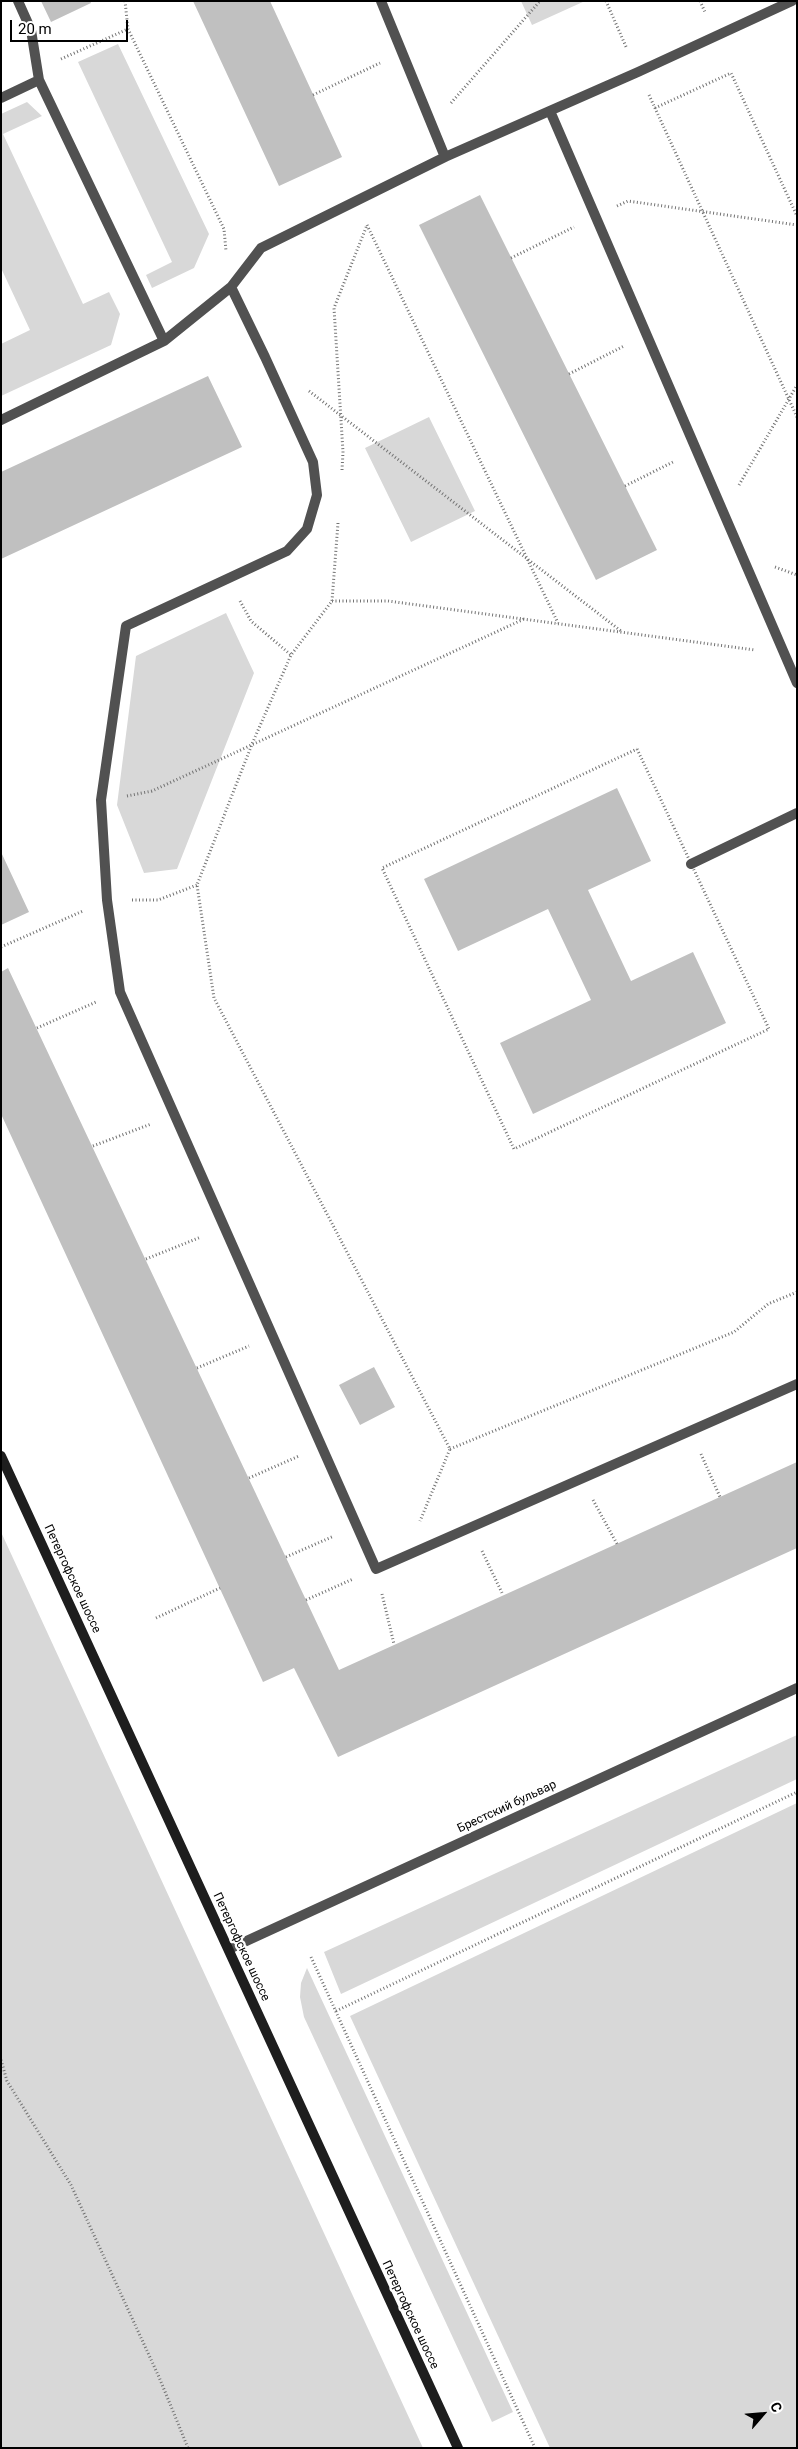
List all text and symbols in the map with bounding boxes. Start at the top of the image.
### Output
scale bar [12,10,130,42]
text: 20 m [18,20,52,38]
street label: Петергофское шоссе [41,1522,103,1636]
street label: Брестский бульвар [455,1778,559,1836]
street label: Петергофское шоссе [210,1890,272,2004]
street label: Петергофское шоссе [379,2258,441,2372]
north arrow [738,2389,788,2439]
text: С [767,2399,786,2415]

